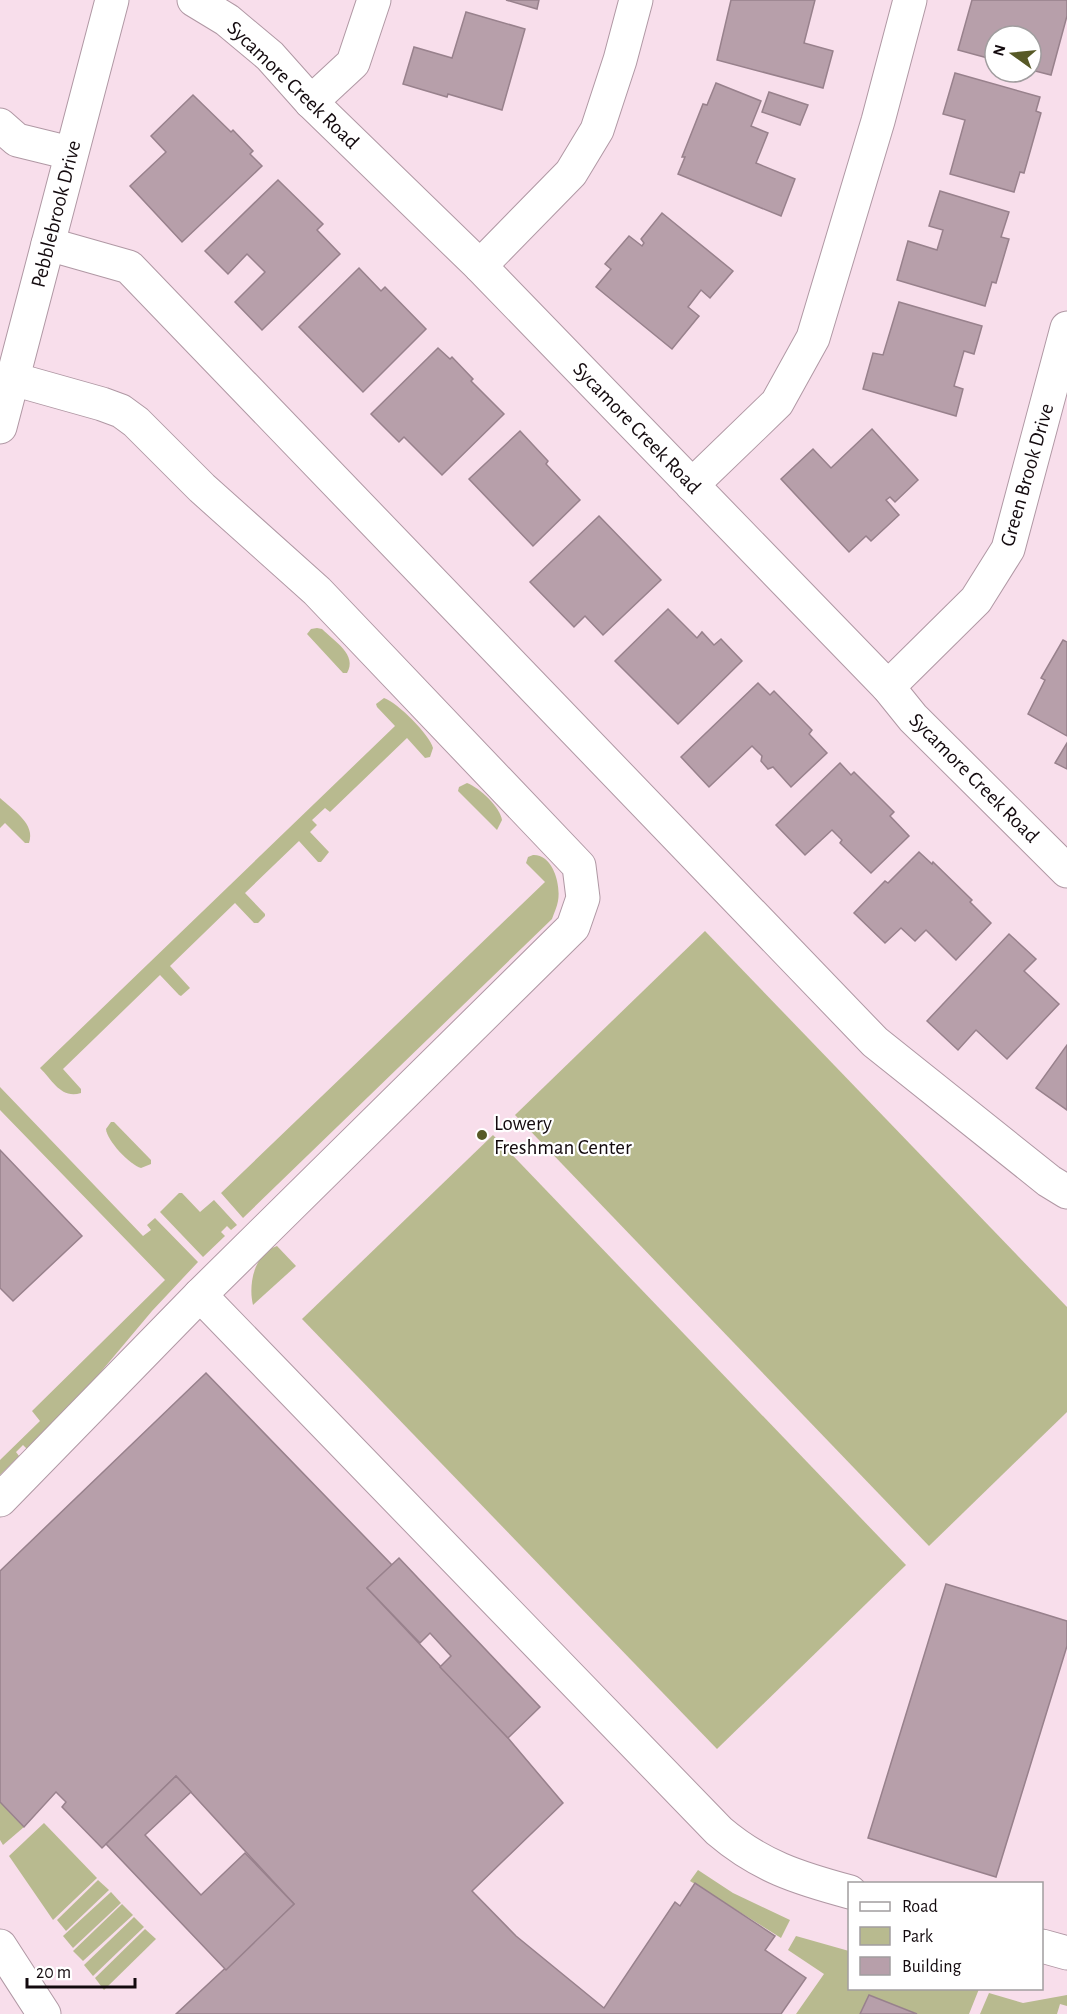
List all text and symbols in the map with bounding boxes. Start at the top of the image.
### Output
street label: Sycamore Creek Road [223,17,363,153]
north arrow [983,24,1043,84]
text: N [990,43,1009,58]
street label: Pebblebrook Drive [28,138,84,290]
street label: Sycamore Creek Road [569,358,705,498]
street label: Green Brook Drive [997,401,1057,549]
street label: Sycamore Creek Road [905,709,1043,847]
place label: Lowery Freshman Center [494,1113,632,1158]
marker: Lowery Freshman Center [475,1128,489,1142]
legend [848,1882,1043,1990]
text: Road [902,1898,938,1916]
text: Park [902,1928,934,1946]
scale bar [27,1951,135,1989]
text: Building [902,1958,962,1976]
text: 20 m [36,1964,71,1982]

